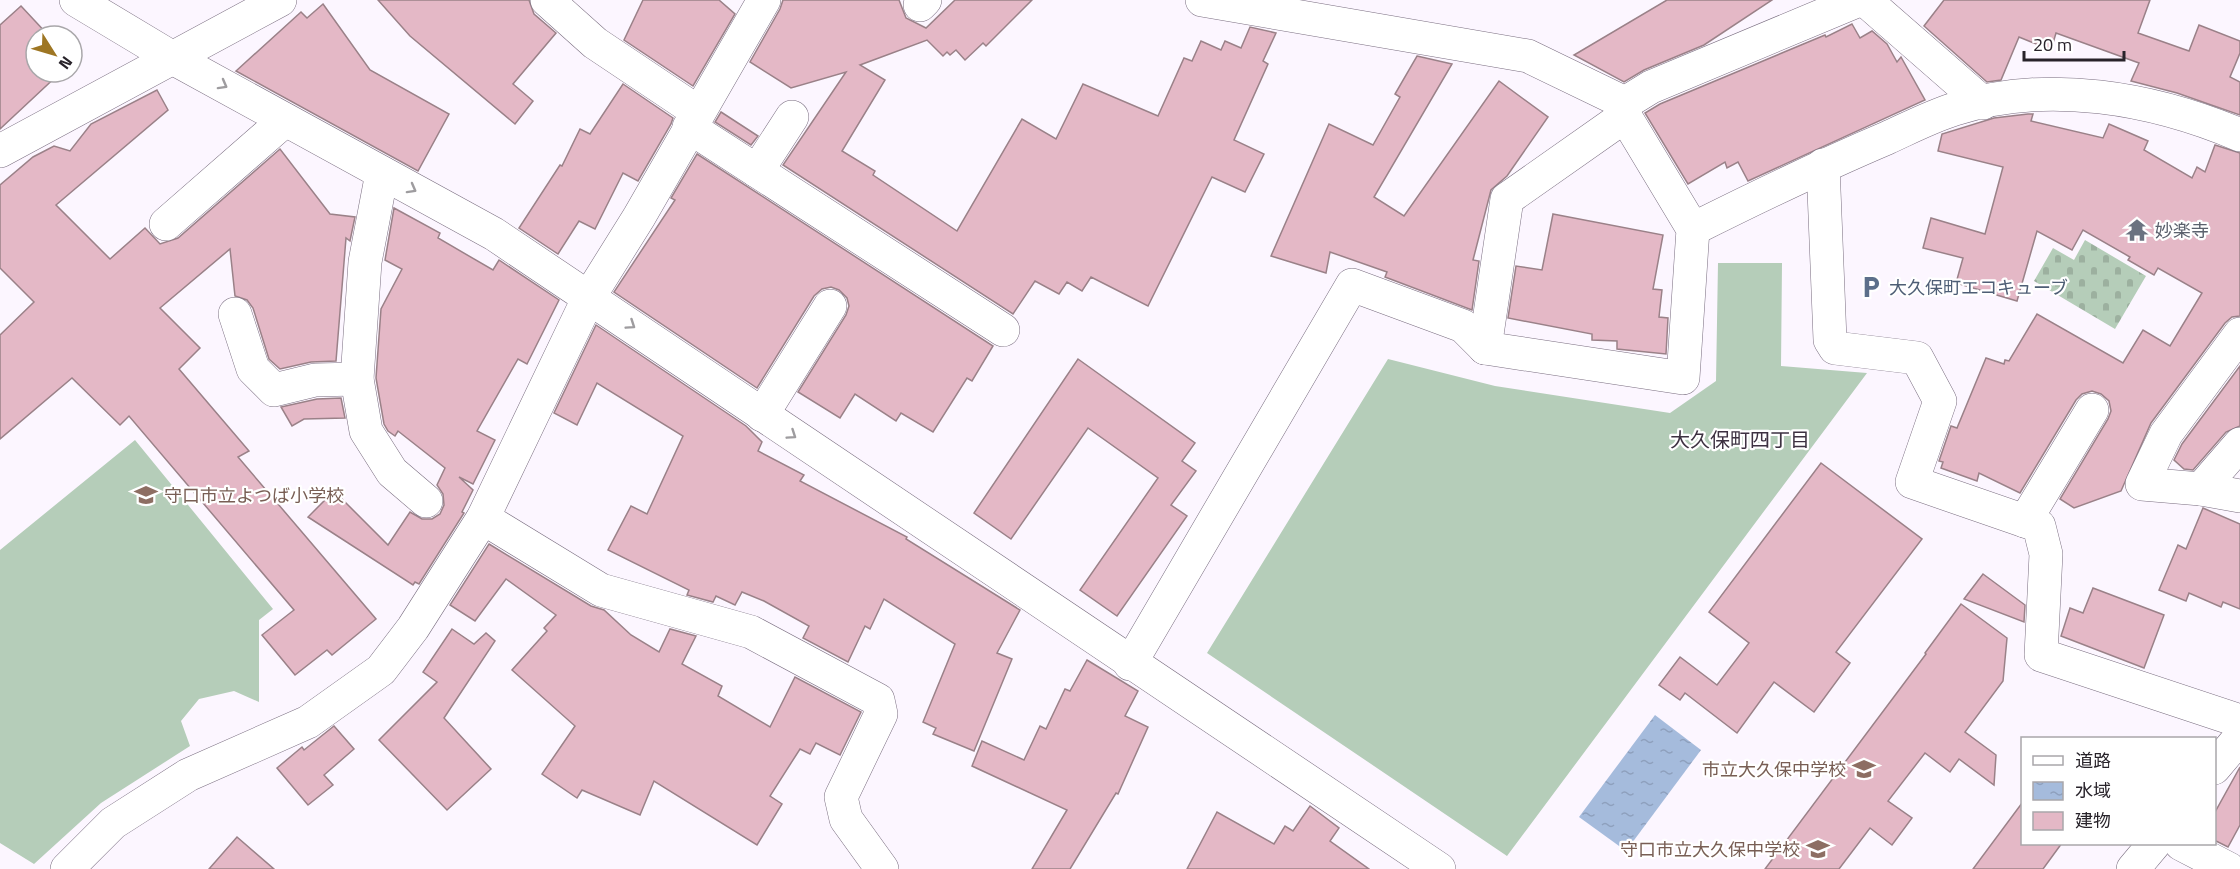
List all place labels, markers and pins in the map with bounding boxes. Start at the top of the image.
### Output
temple icon: 妙楽寺 [2124,217,2150,243]
place label: 妙楽寺 [2155,217,2209,244]
parking icon: 大久保町エコキューブ [1858,274,1884,300]
place label: 大久保町エコキューブ [1889,274,2068,301]
school or university icon: 守口市立よつば小学校 [133,482,159,508]
place label: 守口市立よつば小学校 [164,482,344,509]
place label: 市立大久保中学校 [1702,756,1846,783]
school or university icon: 市立大久保中学校 [1851,756,1877,782]
place label: 守口市立大久保中学校 [1620,836,1800,863]
school or university icon: 守口市立大久保中学校 [1805,836,1831,862]

